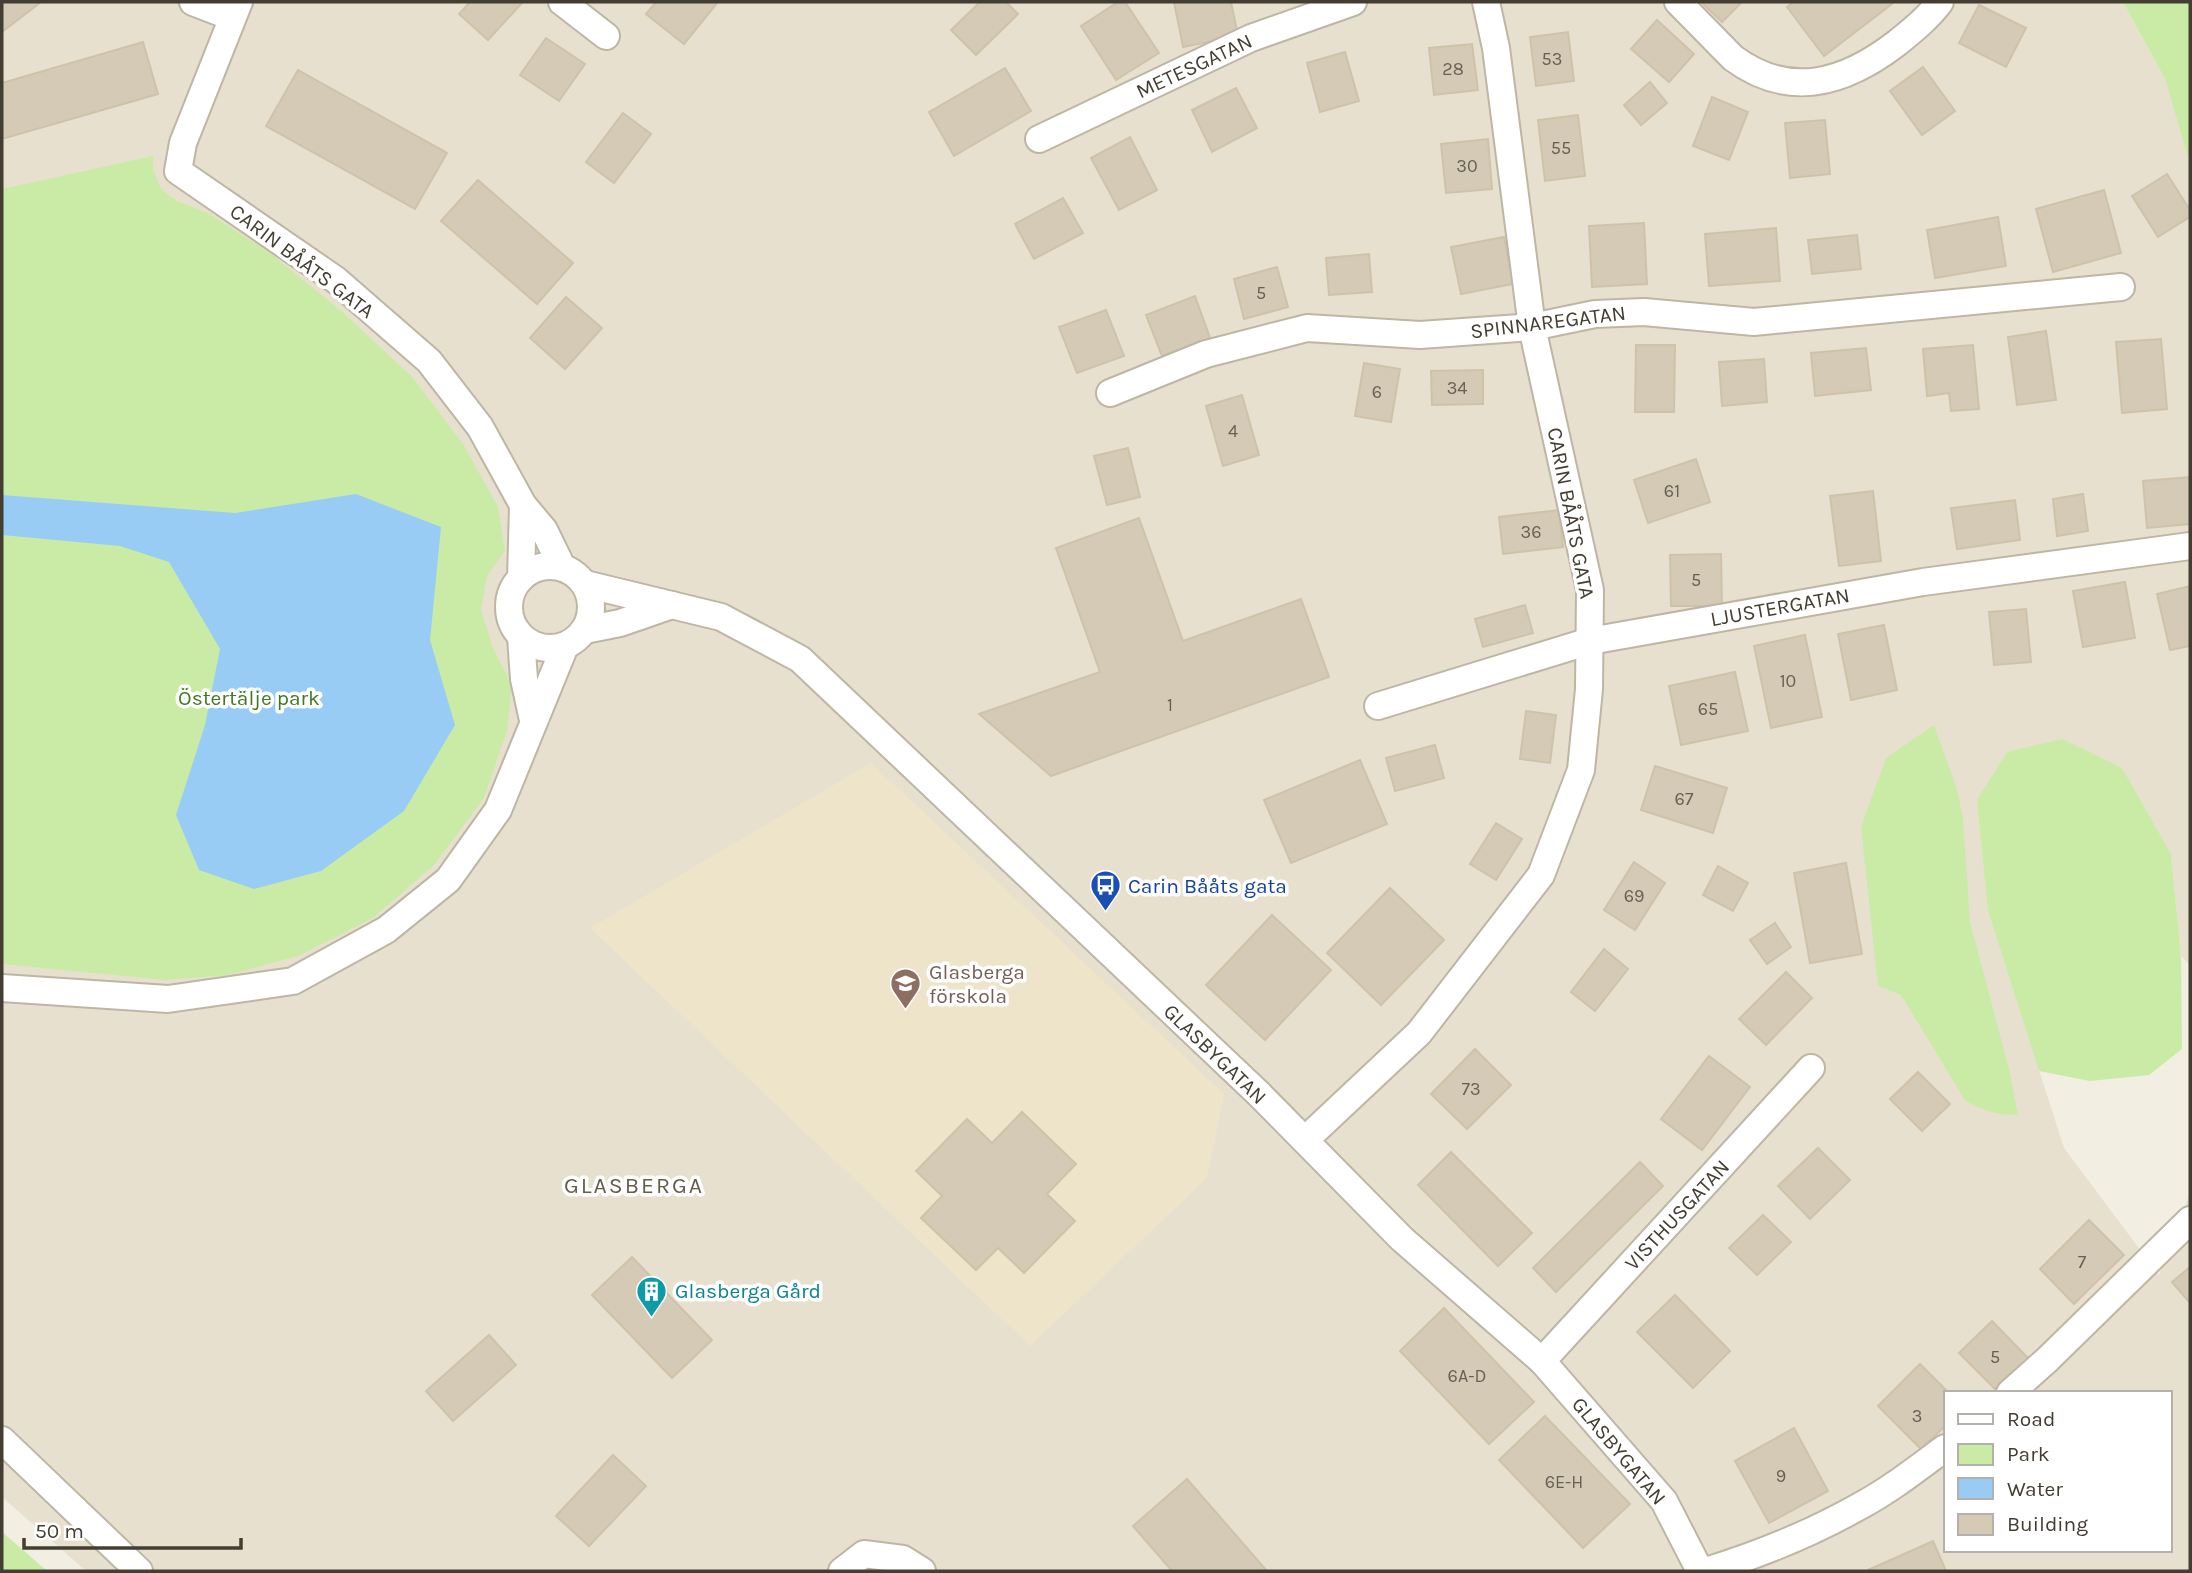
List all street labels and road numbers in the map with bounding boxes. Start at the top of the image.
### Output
street label: METESGATAN [1132,29,1256,103]
street label: CARIN BÅÅTS GATA [225,199,379,323]
street label: SPINNAREGATAN [1469,301,1627,343]
street label: CARIN BÅÅTS GATA [1543,425,1599,601]
street label: LJUSTERGATAN [1708,583,1852,631]
street label: GLASBYGATAN [1159,999,1271,1109]
street label: VISTHUSGATAN [1620,1155,1734,1275]
street label: GLASBYGATAN [1567,1392,1671,1510]

